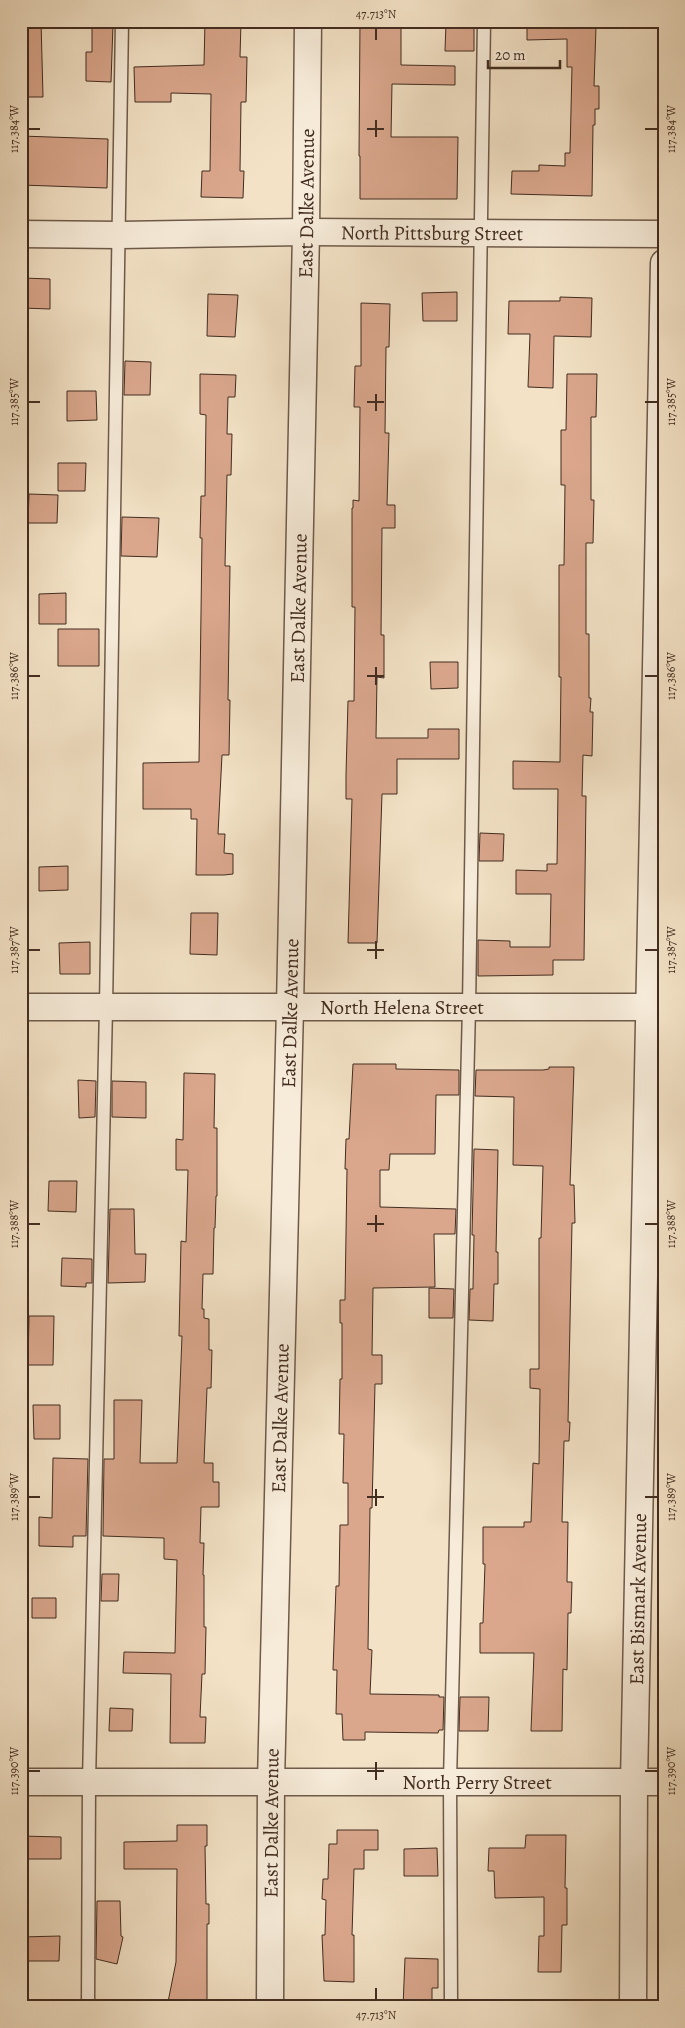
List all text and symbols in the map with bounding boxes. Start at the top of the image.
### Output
text: 47.713°N [356,6,397,22]
scale bar [488,38,560,70]
text: 20 m [495,45,526,65]
text: 117.384°W [6,104,22,153]
text: 117.384°W [663,104,679,153]
street label: East Dalke Avenue [292,128,321,279]
street label: North Pittsburg Street [341,219,524,247]
text: 117.385°W [6,377,22,426]
text: 117.385°W [663,377,679,426]
street label: East Dalke Avenue [284,533,314,683]
text: 117.386°W [6,651,22,700]
text: 117.386°W [663,651,679,700]
text: 117.387°W [6,925,22,974]
text: 117.387°W [663,925,679,974]
street label: East Dalke Avenue [275,938,305,1088]
street label: North Helena Street [320,994,484,1021]
text: 117.388°W [6,1199,22,1248]
text: 117.388°W [663,1199,679,1248]
street label: East Dalke Avenue [265,1343,296,1493]
text: 117.389°W [6,1472,22,1521]
text: 117.389°W [663,1472,679,1521]
street label: East Bismark Avenue [623,1513,653,1685]
text: 117.390°W [6,1746,22,1795]
text: 117.390°W [663,1746,679,1795]
street label: East Dalke Avenue [257,1748,286,1898]
street label: North Perry Street [402,1769,552,1796]
text: 47.713°N [356,2007,397,2023]

